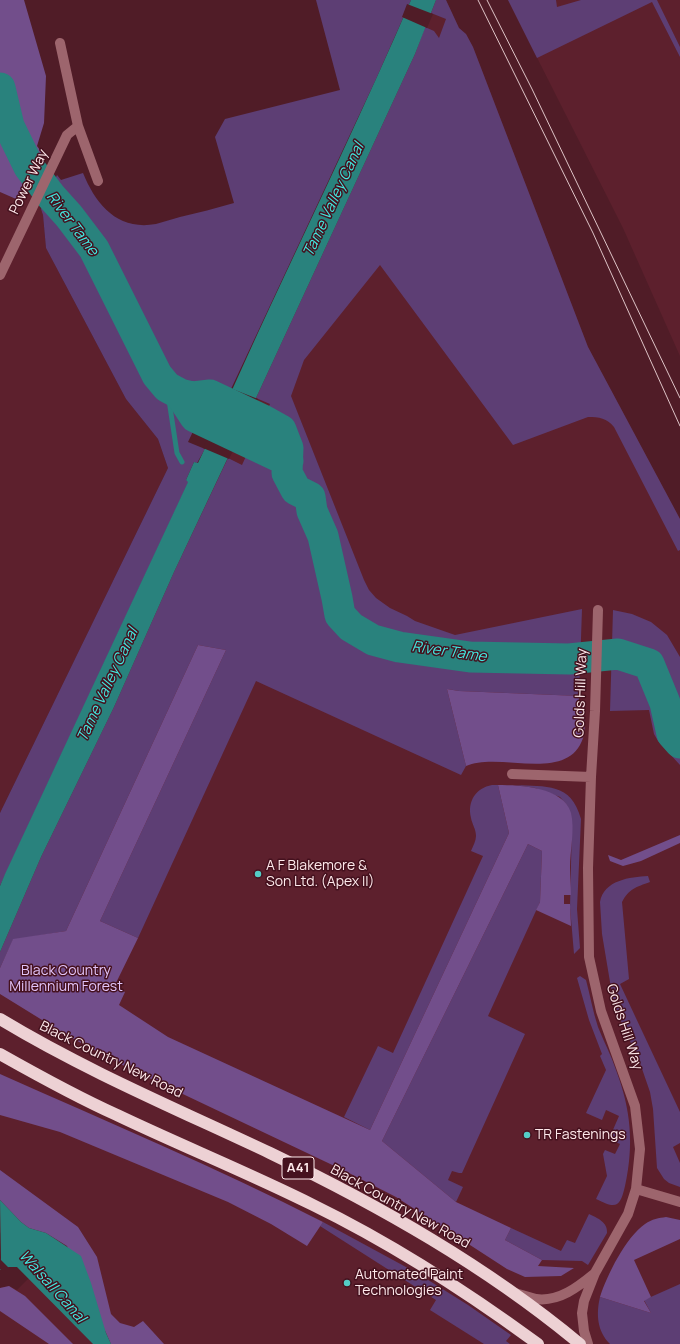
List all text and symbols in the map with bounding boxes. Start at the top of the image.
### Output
water label: Tame Valley Canal [300,140,368,260]
street label: Power Way [6,147,52,217]
water label: River Tame [42,189,102,259]
water label: Tame Valley Canal [74,625,142,745]
water label: River Tame [411,638,487,666]
street label: Golds Hill Way [571,648,591,738]
place label: A F Blakemore & Son Ltd. (Apex II) [266,858,374,890]
marker: A F Blakemore & Son Ltd. (Apex II) [253,869,263,879]
park label: Black Country Millennium Forest [9,963,123,996]
street label: Golds Hill Way [602,982,646,1072]
street label: Black Country New Road [37,1018,185,1102]
place label: TR Fastenings [535,1127,626,1143]
marker: TR Fastenings [522,1130,532,1140]
road number: A41 [282,1157,314,1179]
street label: Black Country New Road [327,1162,473,1252]
water label: Walsall Canal [15,1247,89,1327]
place label: Automated Paint Technologies [355,1267,463,1300]
marker: Automated Paint Technologies [342,1278,352,1288]

